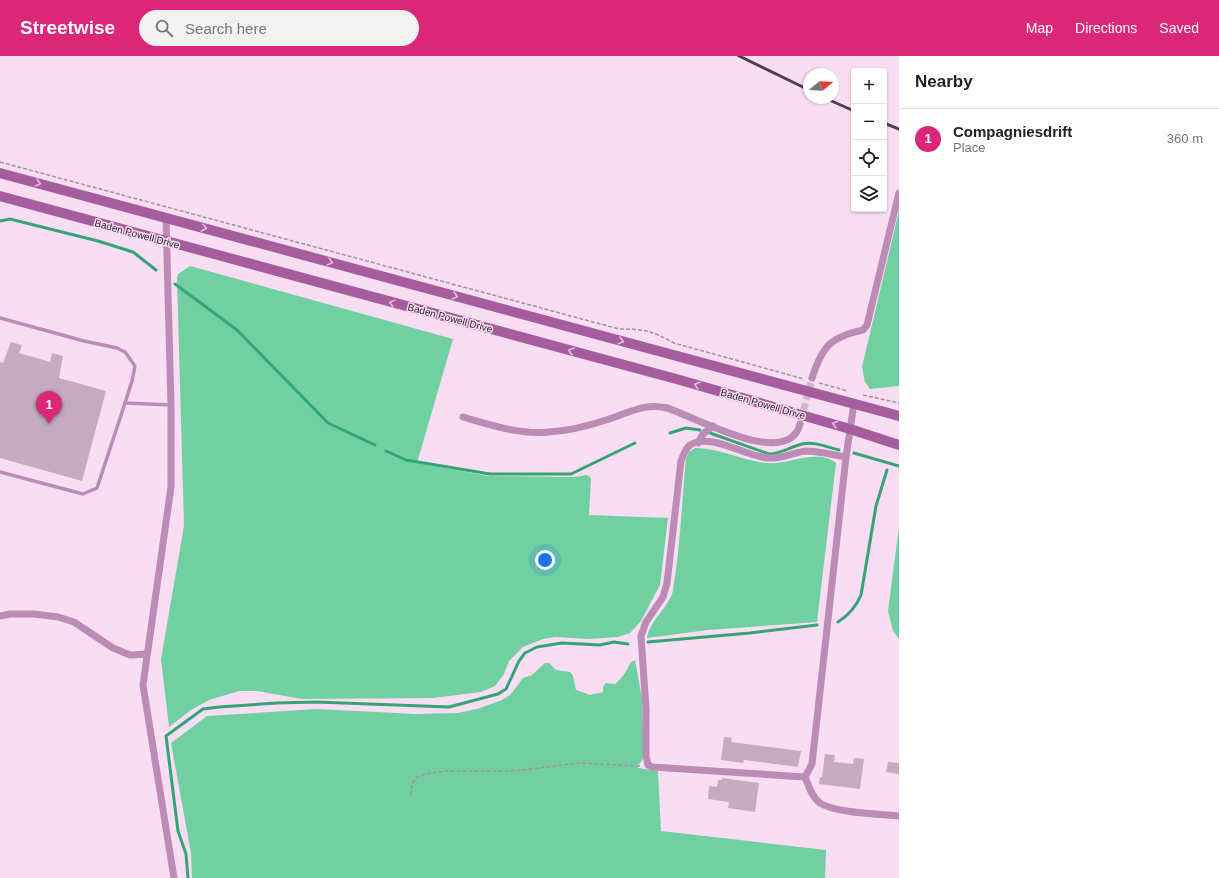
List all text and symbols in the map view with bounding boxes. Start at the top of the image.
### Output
search box [139,10,419,46]
text: Streetwise [20,17,115,38]
icon: search [153,17,175,39]
text: Search here [185,20,267,37]
text: Map [1026,20,1053,36]
text: Directions [1075,20,1137,36]
text: Saved [1159,20,1199,36]
north arrow [803,68,839,104]
map controls [851,68,887,212]
button: + [851,68,887,104]
text: Nearby [915,72,973,91]
button: − [851,104,887,140]
text: Compagniesdrift [953,123,1072,140]
text: 1 [924,131,932,146]
text: 360 m [1167,131,1203,146]
button: locate [851,140,887,176]
text: Place [953,140,986,155]
button: layers [851,176,887,212]
one-way arrow [34,178,41,187]
street label: Baden Powell Drive [93,217,181,251]
one-way arrow [200,223,207,232]
one-way arrow [326,257,333,266]
one-way arrow [451,291,458,300]
one-way arrow [388,299,395,307]
street label: Baden Powell Drive [406,301,494,335]
one-way arrow [617,336,624,345]
one-way arrow [568,347,575,356]
one-way arrow [693,381,700,390]
street label: Baden Powell Drive [720,387,807,421]
pin: 1 [36,391,62,424]
one-way arrow [832,421,838,429]
your location [535,550,555,570]

